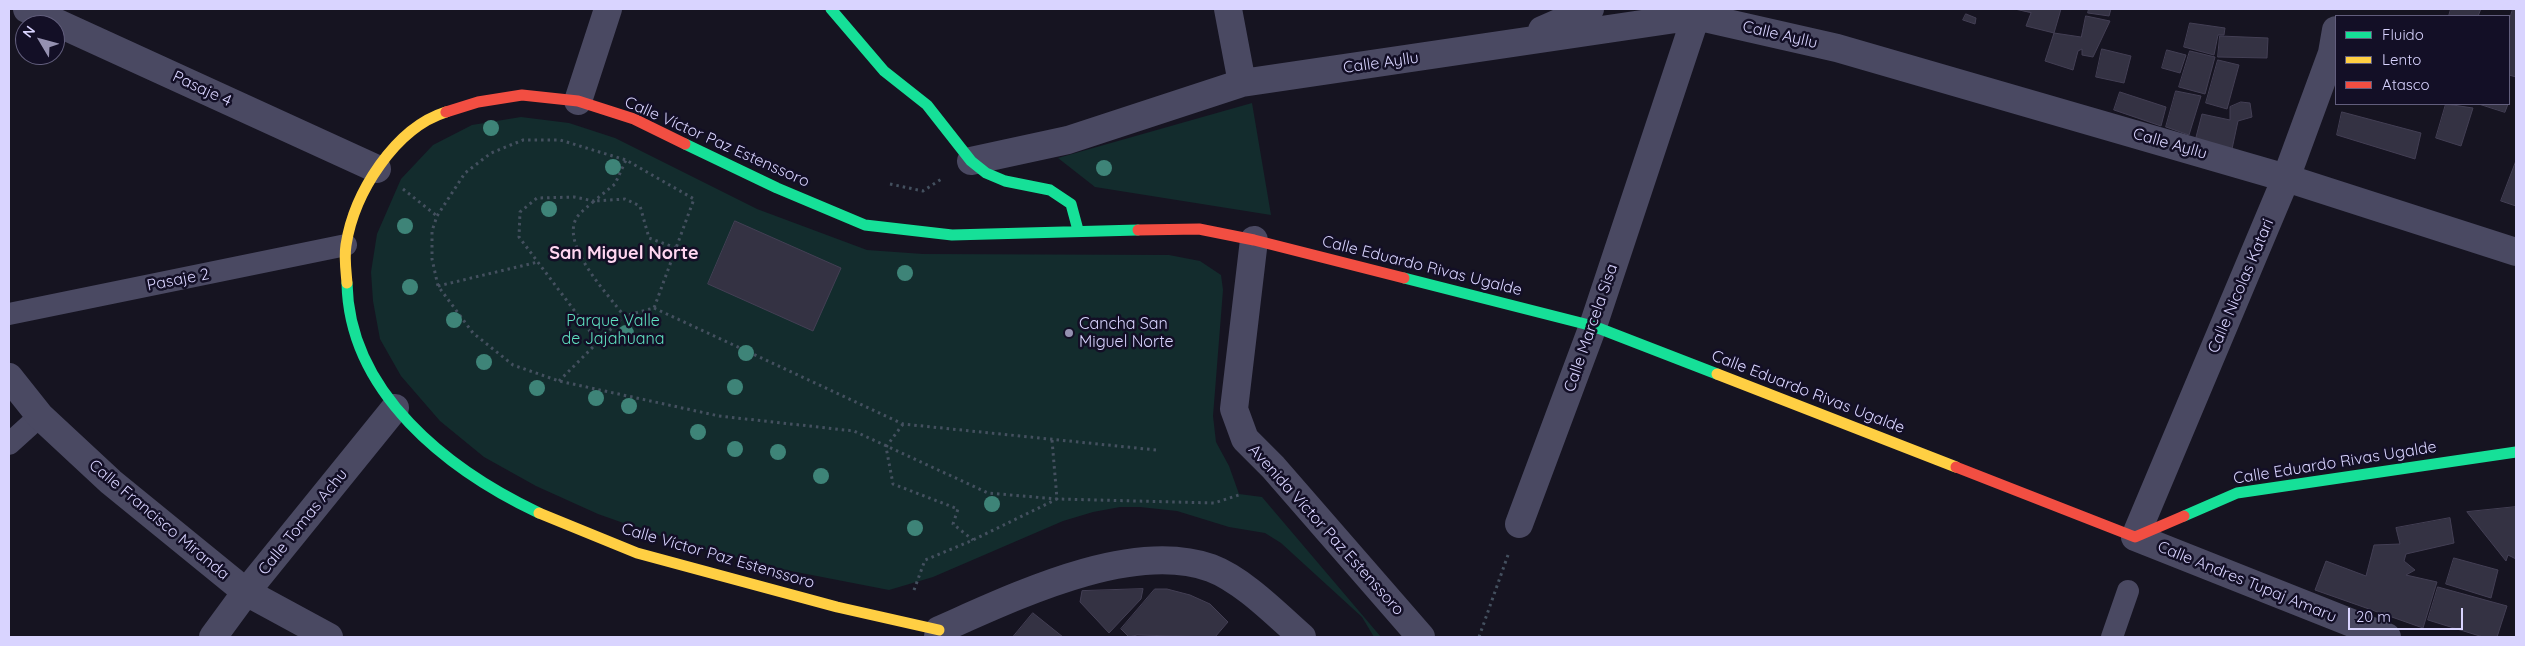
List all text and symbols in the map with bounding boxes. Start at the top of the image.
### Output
north arrow [15,15,65,65]
legend [2335,15,2510,105]
street label: Calle Ayllu [1741,17,1819,53]
text: N [19,22,39,41]
text: Fluido [2382,25,2424,44]
street label: Calle Ayllu [1342,48,1420,78]
text: Lento [2382,50,2421,69]
street label: Pasaje 4 [170,67,234,111]
text: Atasco [2382,75,2430,94]
street label: Calle Víctor Paz Estenssoro [622,93,812,191]
street label: Calle Ayllu [2131,124,2209,164]
street label: Calle Nicolas Katari [2204,216,2278,356]
street label: Calle Eduardo Rivas Ugalde [1320,232,1524,300]
district label: San Miguel Norte [549,243,699,265]
street label: Calle Marcela Sisa [1560,261,1622,395]
street label: Pasaje 2 [145,265,211,295]
park label: Parque Valle de Jajahuana [562,311,664,349]
place label: Cancha San Miguel Norte [1079,314,1174,352]
marker: Cancha San Miguel Norte [1063,327,1075,339]
street label: Calle Eduardo Rivas Ugalde [1709,346,1907,438]
street label: Calle Eduardo Rivas Ugalde [2232,437,2438,489]
street label: Avenida Víctor Paz Estenssoro [1244,441,1408,619]
street label: Calle Francisco Miranda [85,456,233,584]
street label: Calle Tomas Achu [254,465,352,579]
street label: Calle Víctor Paz Estenssoro [619,519,817,593]
street label: Calle Andres Tupaj Amaru [2155,537,2339,627]
scale bar [2350,598,2465,630]
text: 20 m [2356,607,2391,626]

